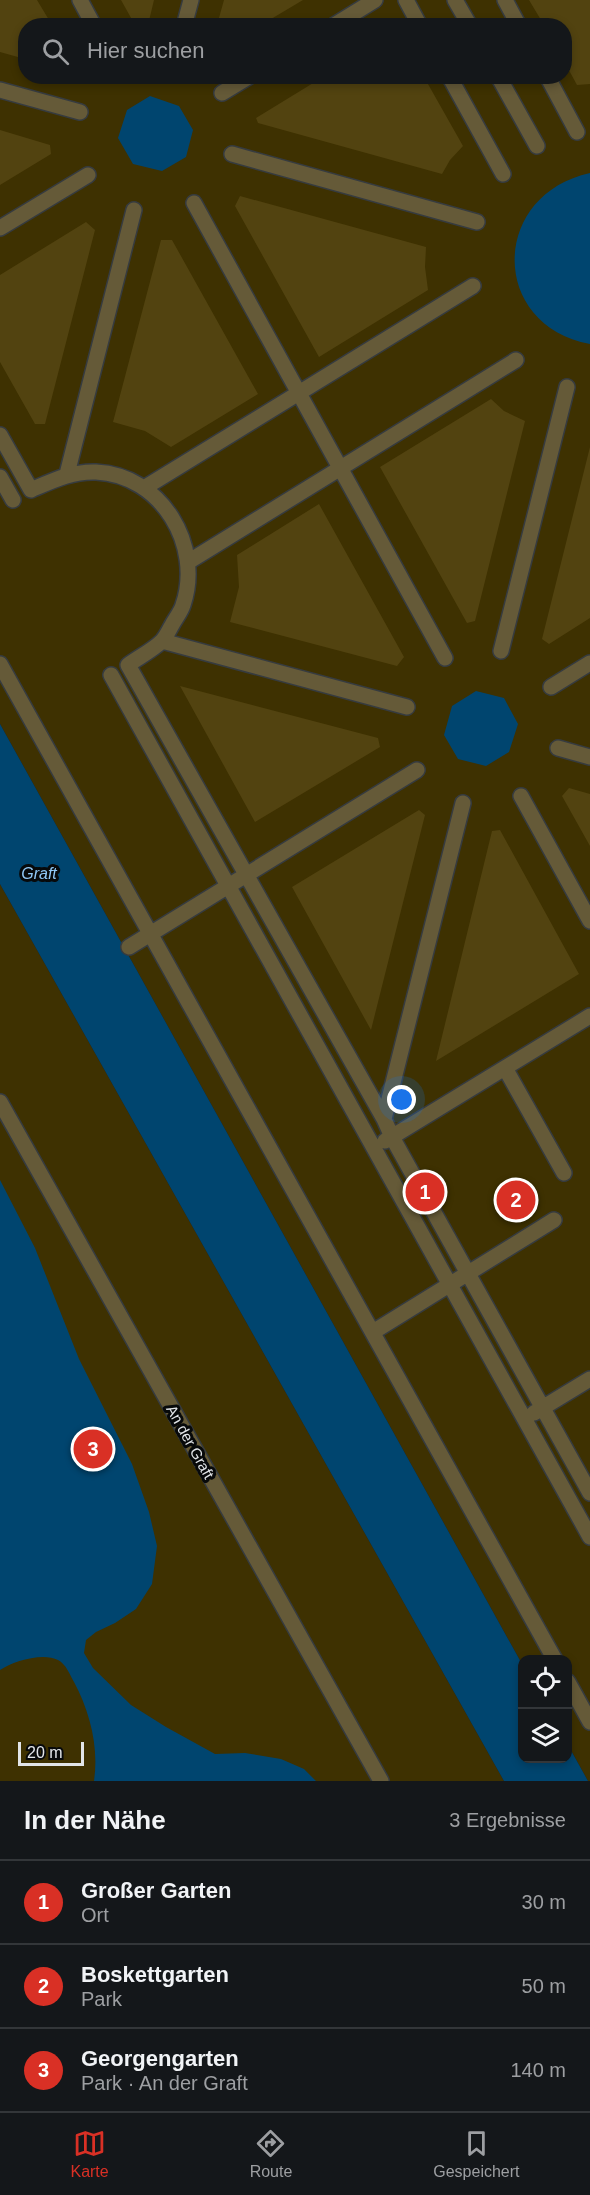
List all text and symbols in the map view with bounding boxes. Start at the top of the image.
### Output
search box [18,18,572,84]
icon: search [39,35,72,68]
text: Hier suchen [87,38,204,63]
water label: Graft [21,865,57,882]
your location [387,1085,416,1114]
pin: 1 [406,1170,444,1214]
pin: 2 [496,1178,536,1222]
street label: An der Graft [163,1402,218,1482]
pin: 3 [74,1426,112,1472]
map controls [518,1655,572,1763]
button: locate [518,1655,572,1709]
button: layers [518,1709,572,1763]
scale bar [18,1739,84,1766]
text: 20 m [27,1744,63,1761]
text: In der Nähe [24,1805,166,1835]
text: 3 Ergebnisse [449,1809,566,1831]
text: Großer Garten [81,1878,231,1903]
text: 1 [38,1891,49,1913]
text: 30 m [522,1891,566,1913]
text: Ort [81,1904,109,1926]
text: Boskettgarten [81,1962,229,1987]
text: 2 [38,1975,49,1997]
text: 50 m [522,1975,566,1997]
text: Park [81,1988,122,2010]
text: Georgengarten [81,2046,239,2071]
text: 3 [38,2059,49,2081]
text: 140 m [510,2059,566,2081]
text: Park · An der Graft [81,2072,248,2094]
tab: Karte [70,2127,109,2181]
tab: Route [250,2127,292,2181]
tab: Gespeichert [433,2127,520,2181]

